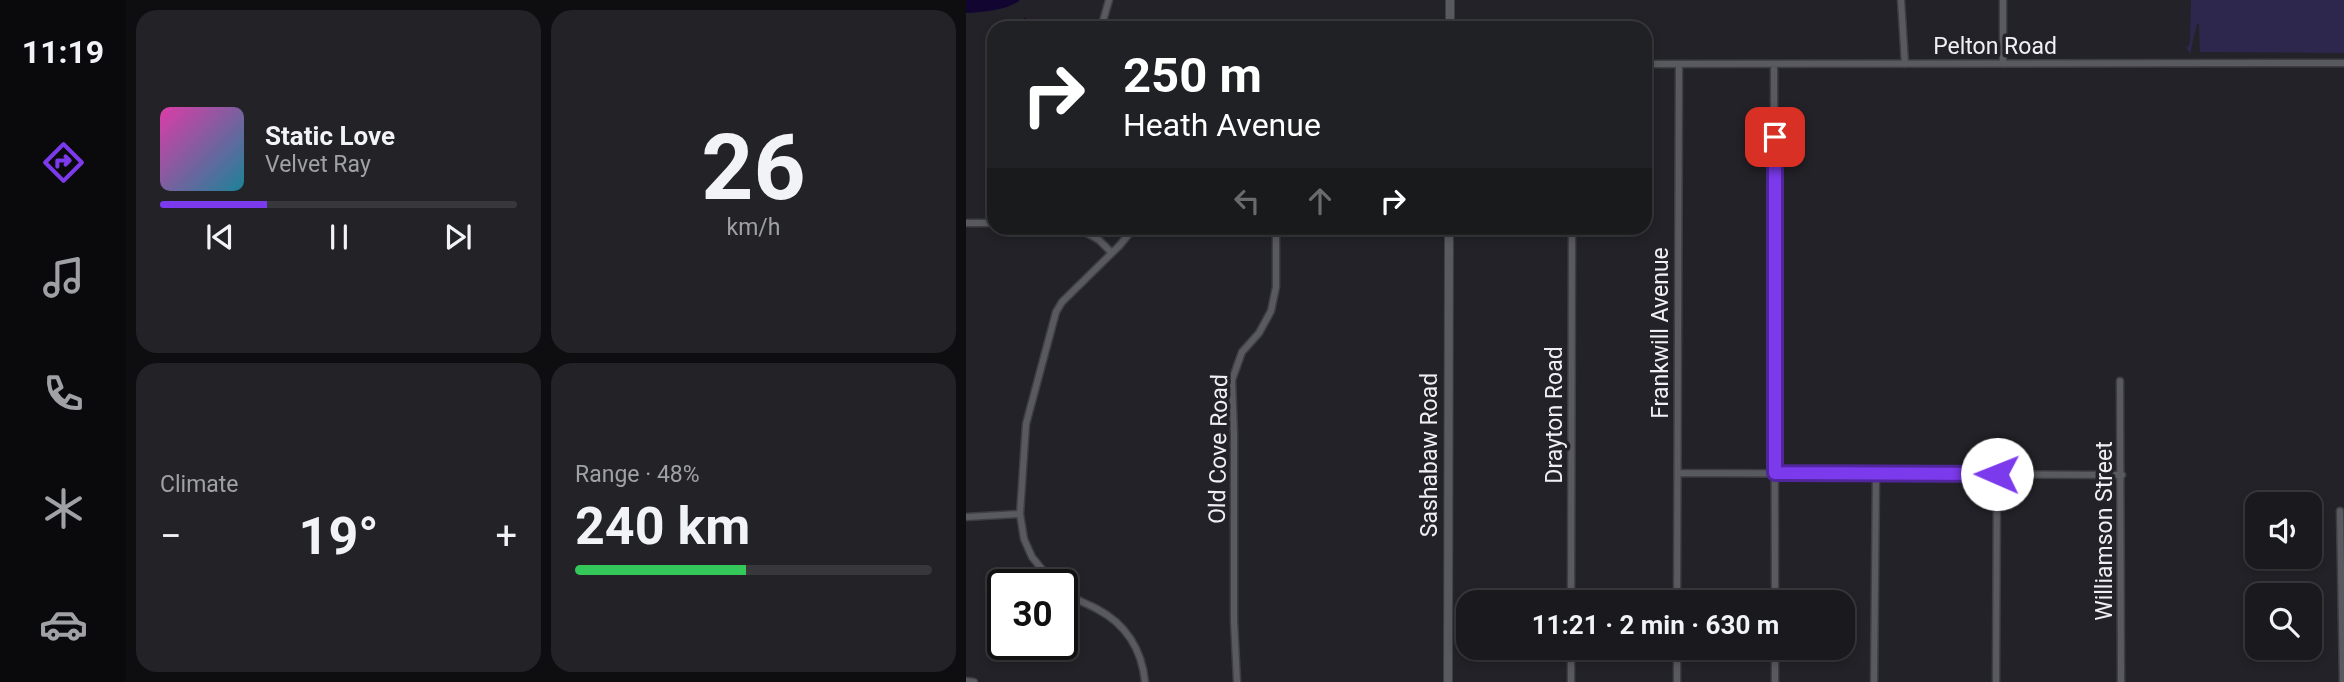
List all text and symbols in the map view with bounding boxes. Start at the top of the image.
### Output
text: 11:19 [22,33,104,71]
street label: Pelton Road [1933,33,2057,60]
text: 250 m [1123,47,1262,104]
icon: right [1008,49,1099,140]
text: Heath Avenue [1123,106,1321,144]
pin [1745,107,1805,167]
text: 26 [701,115,806,221]
icon: arrive [1756,118,1794,156]
text: Static Love [265,121,395,151]
icon: directions [39,138,88,187]
text: Velvet Ray [265,151,371,178]
icon: left [1228,182,1266,220]
icon: ahead [1301,182,1339,220]
icon: right [1374,182,1412,220]
text: km/h [727,214,781,241]
icon: previous [201,218,239,256]
icon: pause [320,218,358,256]
icon: next [439,218,477,256]
street label: Frankwill Avenue [1647,247,1674,419]
icon: music [39,253,88,302]
street label: Drayton Road [1541,346,1568,484]
icon: phone [39,369,88,418]
street label: Sashabaw Road [1416,373,1443,537]
street label: Old Cove Road [1204,374,1233,524]
position arrow [1960,437,2034,511]
street label: Williamson Street [2091,441,2118,621]
text: Range · 48% [575,461,700,488]
text: Climate [160,471,239,498]
icon: climate [39,484,88,533]
map controls [2245,492,2322,660]
button: sound [2245,492,2322,569]
text: 240 km [575,496,750,557]
text: 19° [299,506,379,567]
text: − [160,514,182,558]
text: + [495,514,517,558]
speed limit sign: 30 [987,569,1078,660]
button: search [2245,583,2322,660]
icon: car [39,600,88,649]
text: 11:21 · 2 min · 630 m [1532,610,1779,640]

